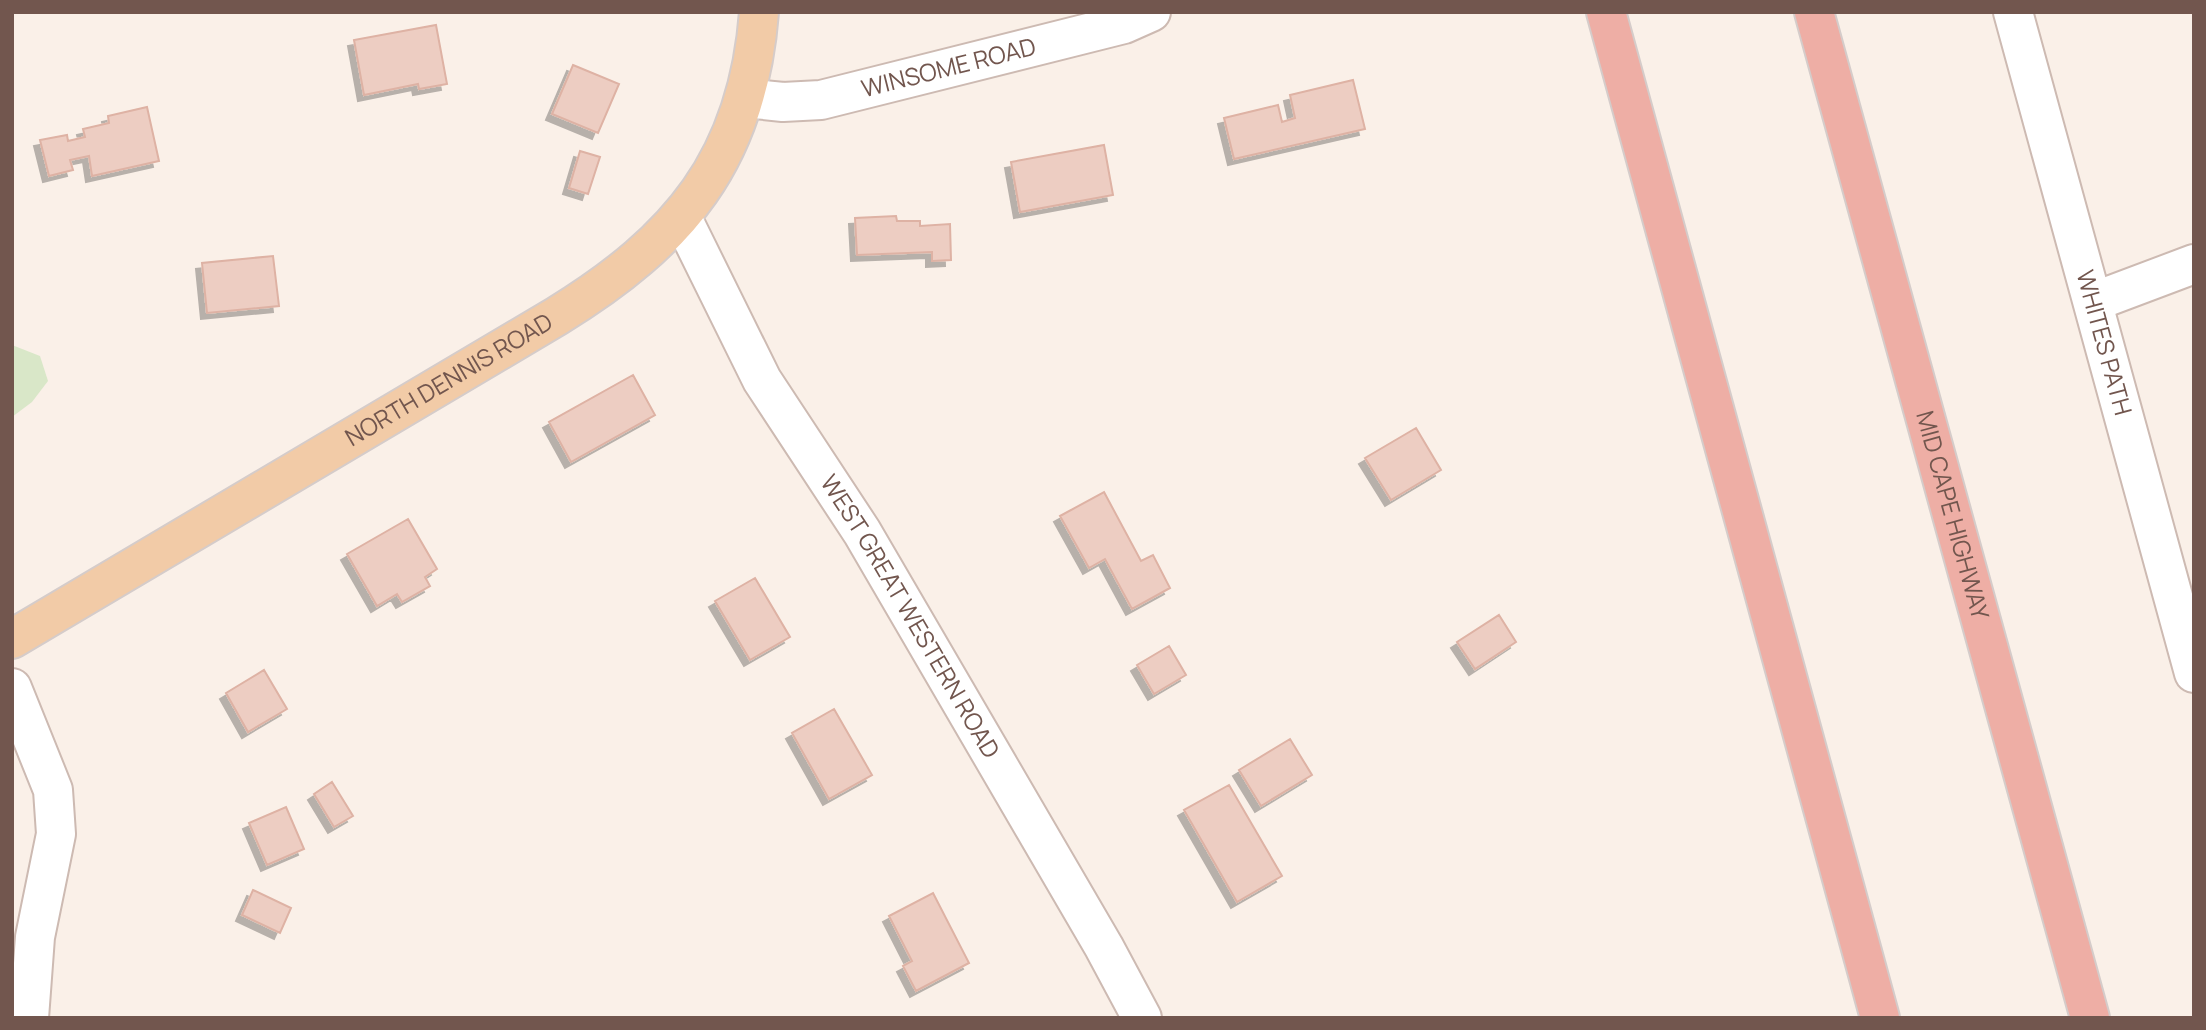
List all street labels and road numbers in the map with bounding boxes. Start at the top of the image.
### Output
street label: WINSOME ROAD [858,29,1039,104]
street label: WHITES PATH [2069,266,2141,419]
street label: NORTH DENNIS ROAD [338,304,558,453]
street label: MID CAPE HIGHWAY [1909,407,1998,624]
street label: WEST GREAT WESTERN ROAD [814,468,1008,764]

